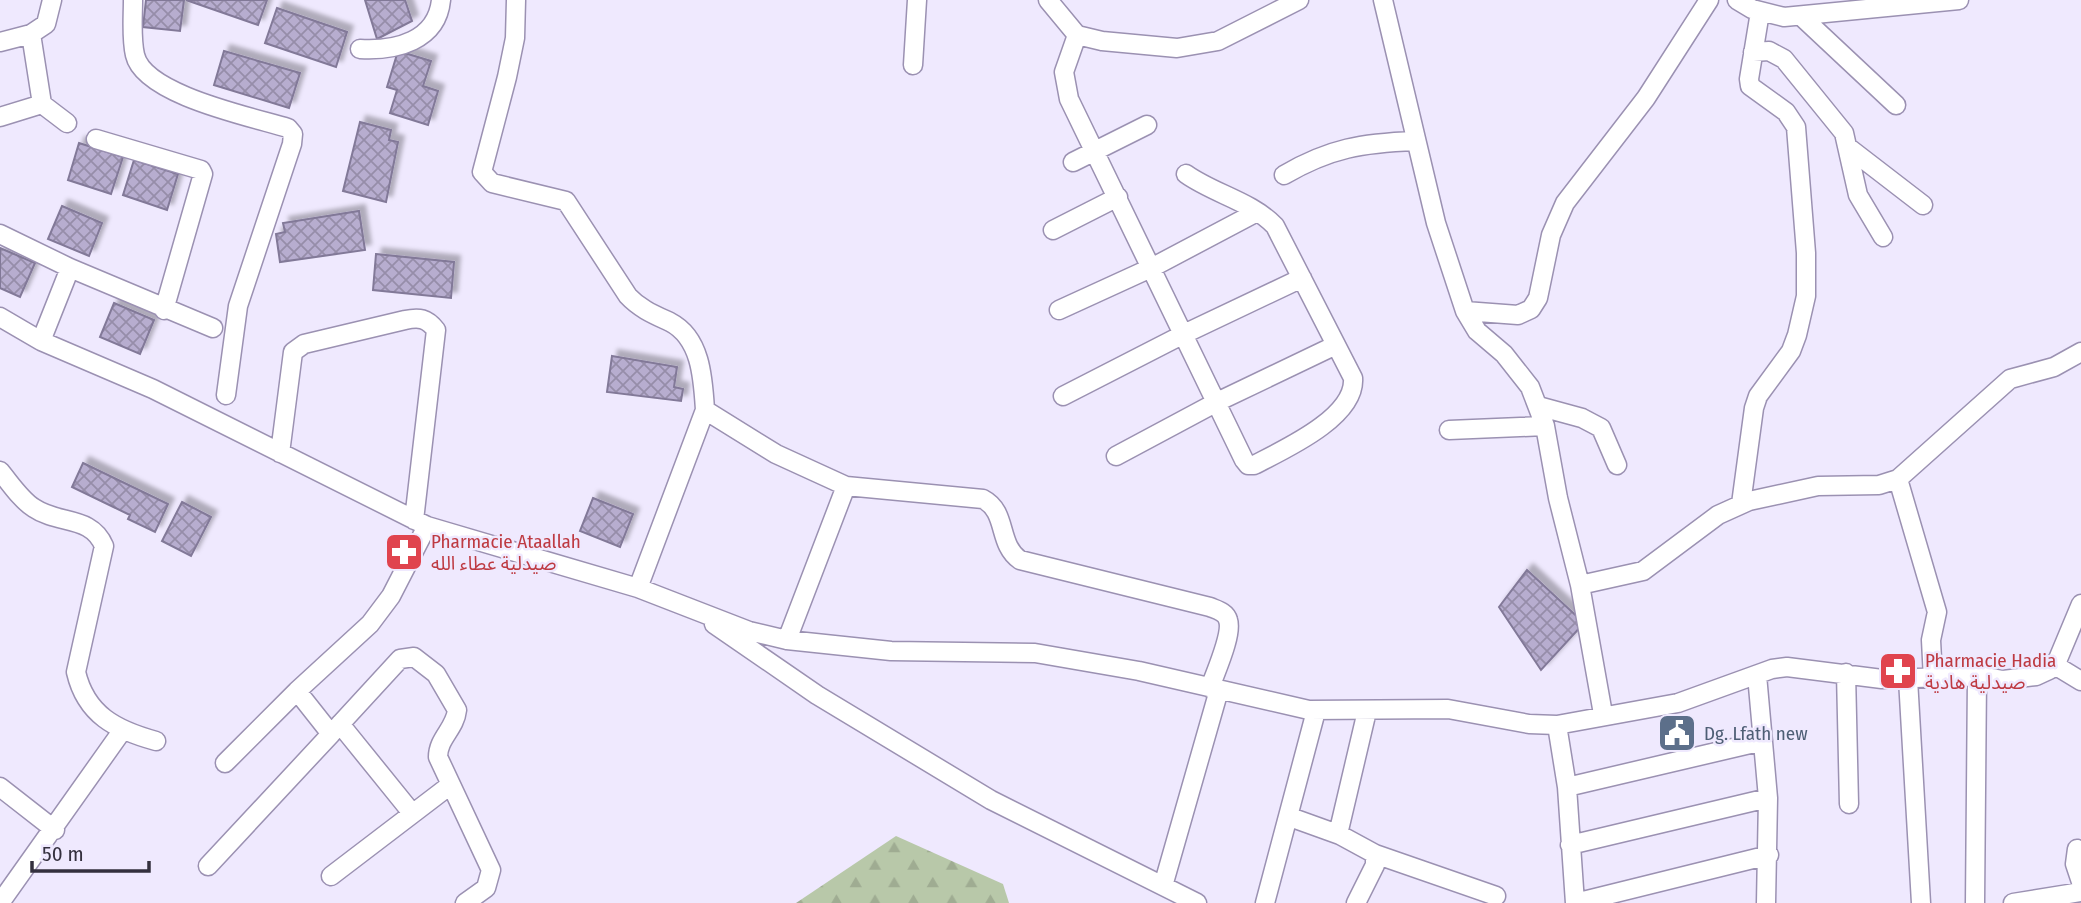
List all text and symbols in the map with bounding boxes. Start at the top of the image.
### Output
place label: Pharmacie Ataallah صيدلية عطاء الله [431,530,581,575]
pharmacy icon: Pharmacie Ataallah صيدلية عطاء الله [383,531,425,573]
place label: Pharmacie Hadia صيدلية هادية [1925,649,2056,694]
pharmacy icon: Pharmacie Hadia صيدلية هادية [1877,650,1919,692]
public building icon: Dg. Lfath new [1656,712,1698,754]
place label: Dg. Lfath new [1704,722,1808,745]
scale bar [32,830,149,874]
text: 50 m [42,841,84,867]

